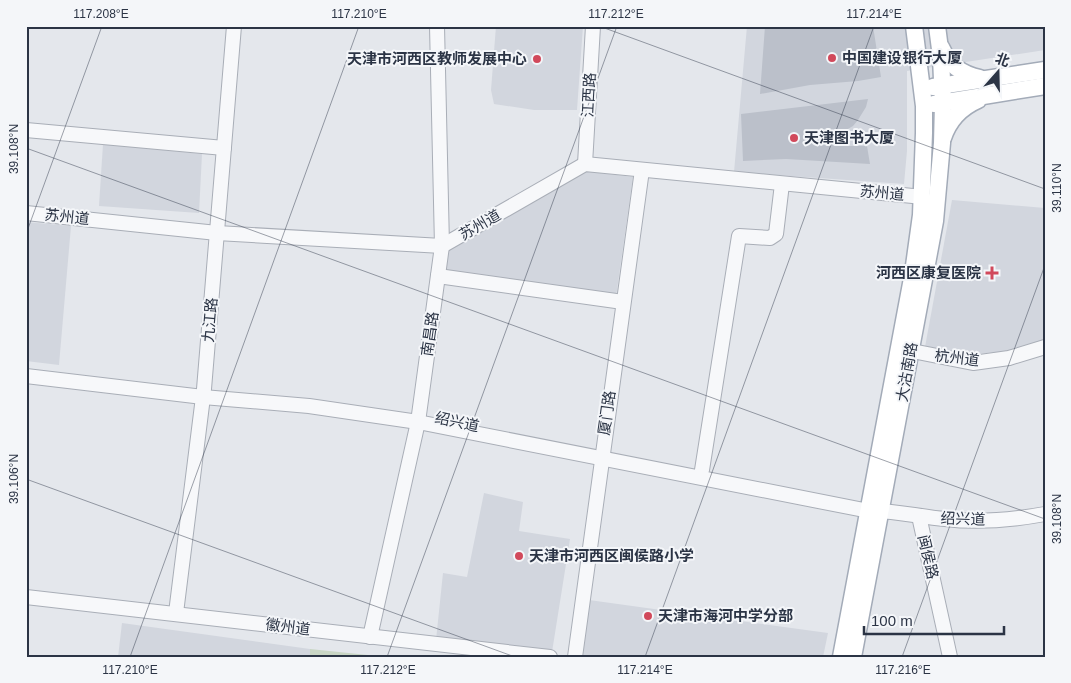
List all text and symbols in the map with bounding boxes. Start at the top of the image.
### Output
text: 117.208°E [73,7,129,21]
text: 117.210°E [331,7,387,21]
text: 117.212°E [588,7,644,21]
text: 117.214°E [846,7,902,21]
north arrow [974,48,1024,98]
place label: 中国建设银行大厦 [842,49,962,66]
place label: 天津市河西区教师发展中心 [347,50,527,67]
text: 北 [993,50,1012,70]
marker: 中国建设银行大厦 [826,52,838,64]
marker: 天津市河西区教师发展中心 [531,53,543,65]
street label: 江西路 [579,72,598,118]
text: 39.108°N [7,124,21,174]
place label: 天津图书大厦 [804,129,894,146]
marker: 天津图书大厦 [788,132,800,144]
text: 39.110°N [1050,163,1064,213]
street label: 苏州道 [859,182,905,203]
street label: 苏州道 [44,206,90,227]
street label: 苏州道 [456,206,503,243]
place label: 河西区康复医院 [876,264,981,281]
marker: 河西区康复医院 [985,266,999,280]
street label: 九江路 [199,297,220,343]
street label: 南昌路 [418,310,441,357]
street label: 大沽南路 [893,341,920,403]
street label: 杭州道 [934,346,980,369]
street label: 厦门路 [595,389,618,436]
street label: 绍兴道 [433,409,481,435]
text: 39.106°N [7,454,21,504]
text: 39.108°N [1050,494,1064,544]
street label: 绍兴道 [940,509,986,528]
street label: 闽侯路 [915,533,942,581]
place label: 天津市河西区闽侯路小学 [529,547,694,564]
marker: 天津市河西区闽侯路小学 [513,550,525,562]
scale bar [864,603,1004,635]
place label: 天津市海河中学分部 [658,607,793,624]
marker: 天津市海河中学分部 [642,610,654,622]
text: 100 m [871,612,913,629]
street label: 徽州道 [265,615,311,638]
text: 117.210°E [102,663,158,677]
text: 117.212°E [360,663,416,677]
text: 117.214°E [617,663,673,677]
text: 117.216°E [875,663,931,677]

